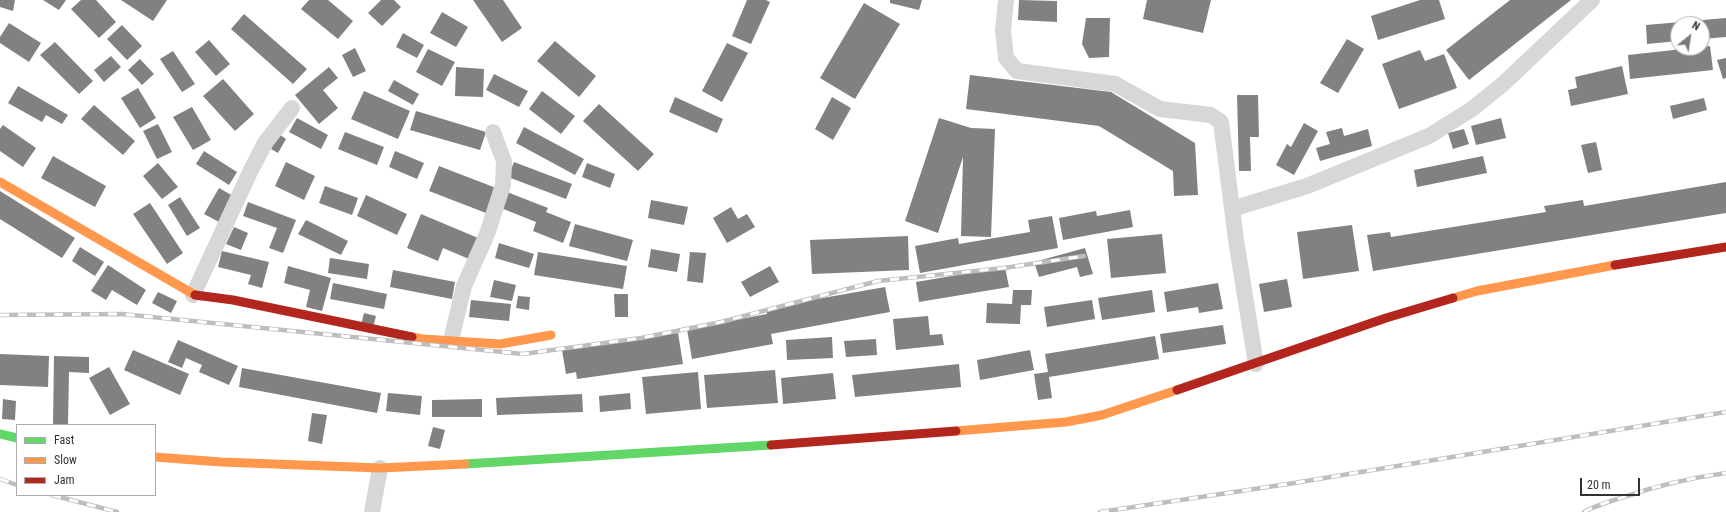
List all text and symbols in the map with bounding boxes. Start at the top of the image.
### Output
north arrow [1670,16,1710,56]
text: N [1690,19,1702,33]
legend [16,424,156,496]
text: Fast [54,433,74,447]
text: Slow [54,453,77,467]
scale bar [1582,470,1642,496]
text: Jam [54,473,75,487]
text: 20 m [1587,478,1611,492]

